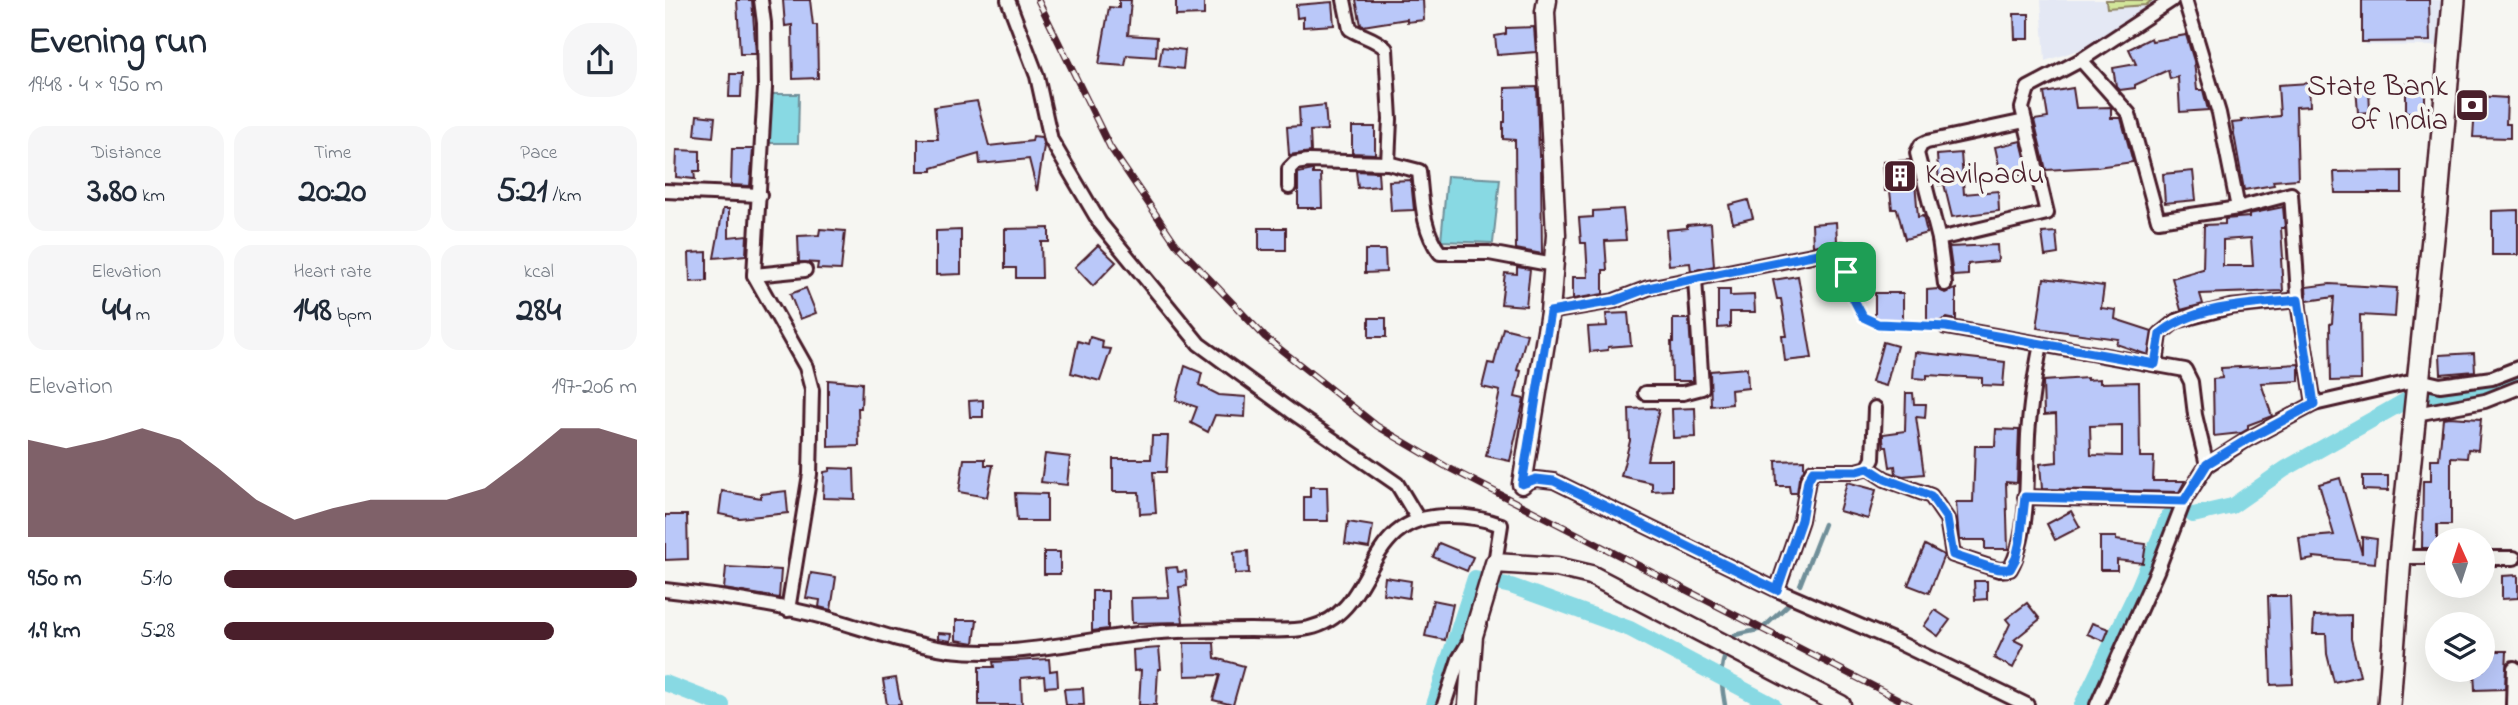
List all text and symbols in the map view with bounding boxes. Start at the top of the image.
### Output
text: Evening run [28,15,207,71]
button: share [563,23,637,97]
place label: State Bank of India [2307,66,2449,144]
text: 19:48 · 4 × 950 m [28,69,163,102]
bank icon: State Bank of India [2453,86,2491,124]
text: Distance [91,140,161,167]
text: Time [314,140,351,167]
text: Pace [520,140,557,167]
place label: Kavilpadu [1925,154,2044,198]
building icon: Kavilpadu [1881,157,1919,195]
text: 3.80 [87,167,137,218]
text: 20:20 [298,167,367,218]
text: 5:21 [496,167,548,218]
text: km [137,183,165,210]
text: /km [548,183,581,210]
pin [1816,242,1876,302]
icon: arrive [1827,253,1865,291]
text: Elevation [91,259,161,286]
text: Heart rate [294,259,371,286]
text: kcal [524,259,554,286]
text: 44 [102,286,131,337]
text: 148 [293,286,332,337]
text: 284 [516,286,561,337]
text: m [131,302,150,329]
text: bpm [332,302,372,329]
text: Elevation [28,371,113,404]
text: 197–206 m [552,371,637,404]
north arrow [2425,528,2495,598]
map controls [2425,528,2495,682]
text: 950 m [28,563,82,596]
text: 5:10 [140,563,172,596]
button: layers [2425,612,2495,682]
text: 1.9 km [28,615,81,648]
text: 5:28 [140,615,175,648]

